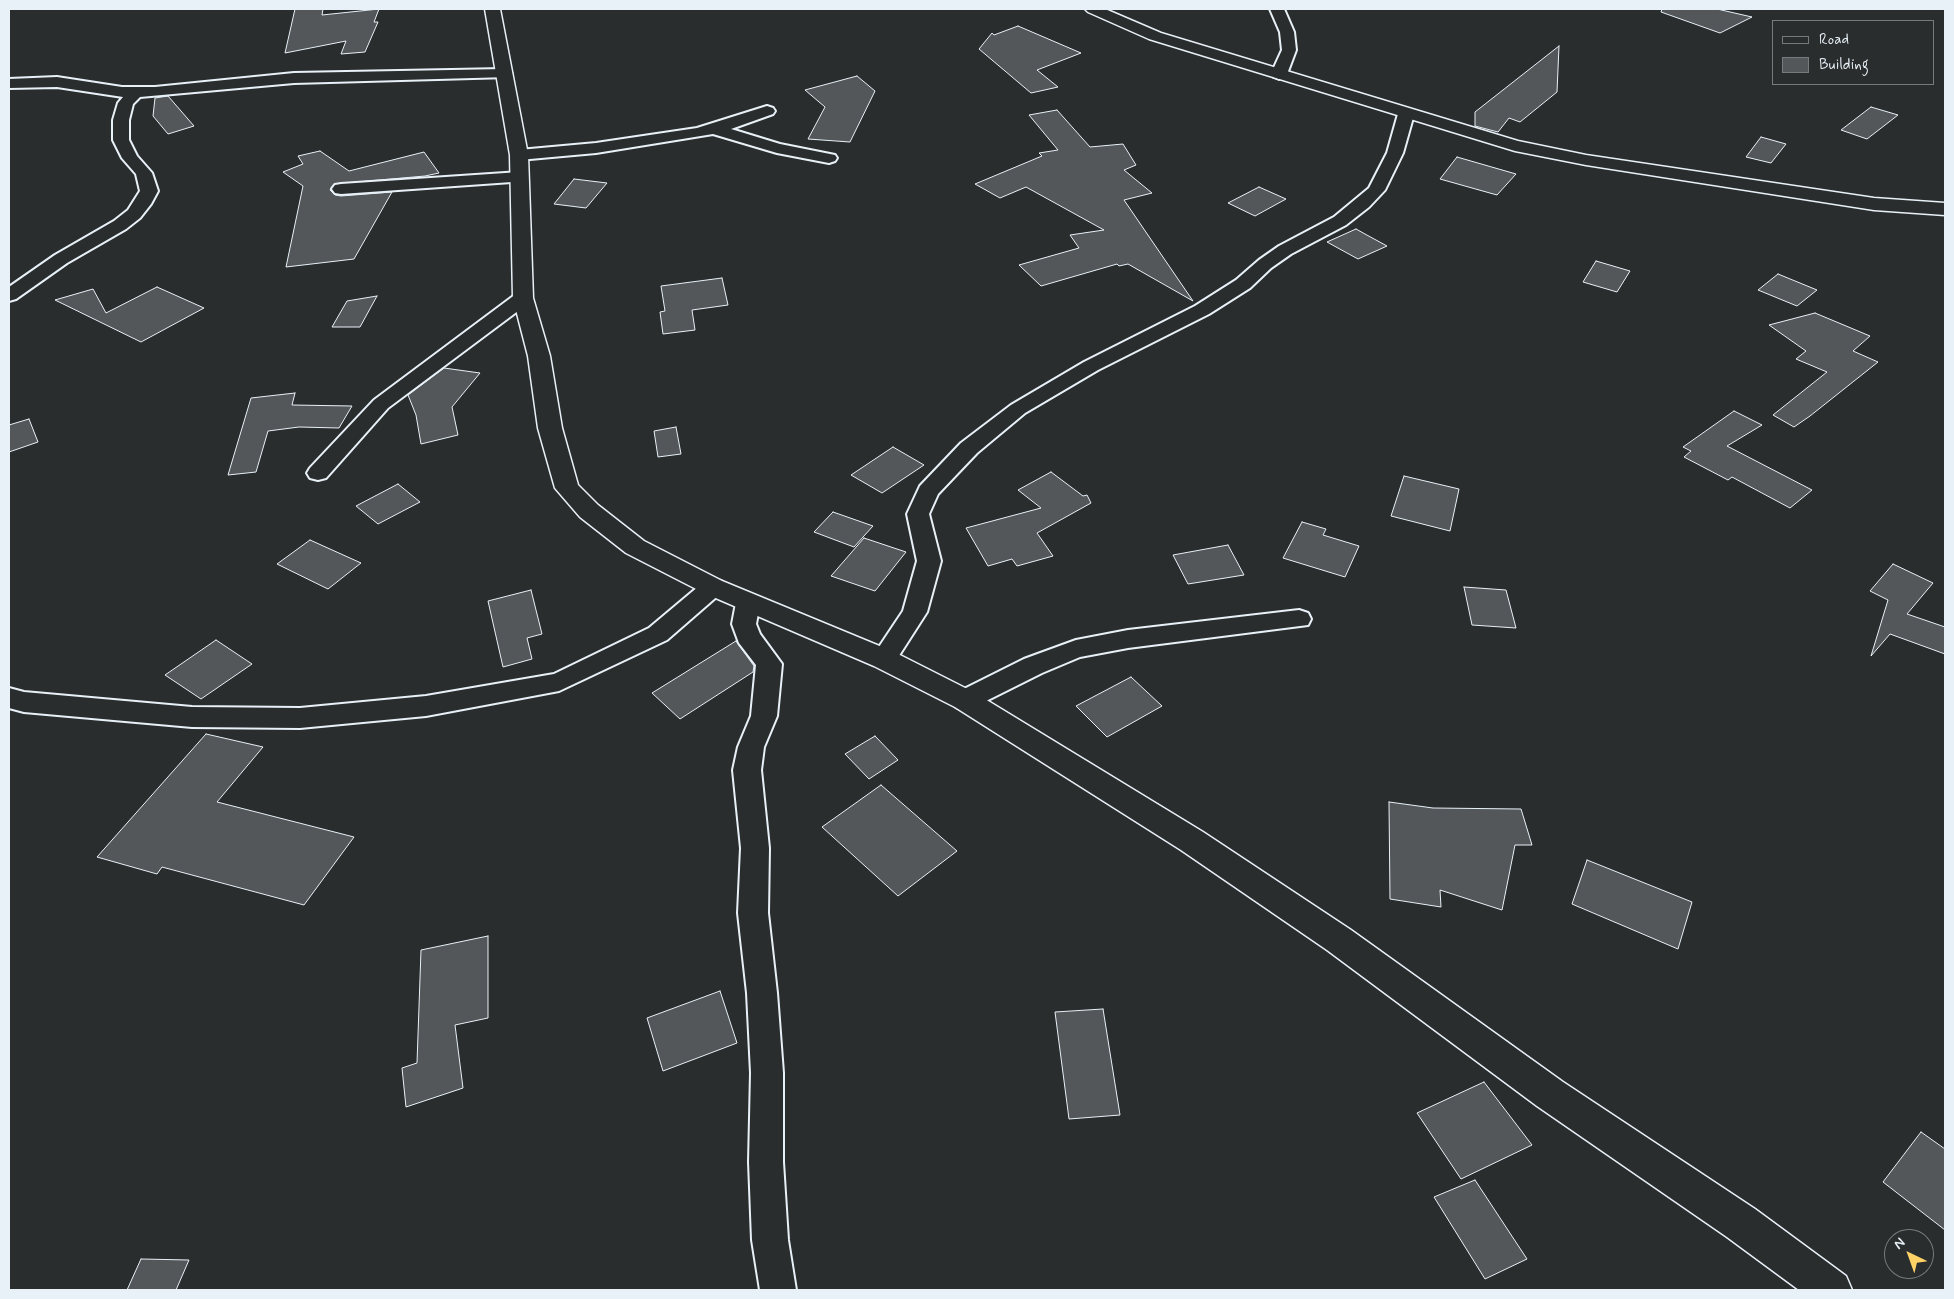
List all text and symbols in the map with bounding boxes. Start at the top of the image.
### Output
legend [1772,20,1934,85]
text: Road [1819,30,1849,50]
text: Building [1819,55,1869,75]
north arrow [1884,1229,1934,1279]
text: N [1890,1234,1909,1253]

